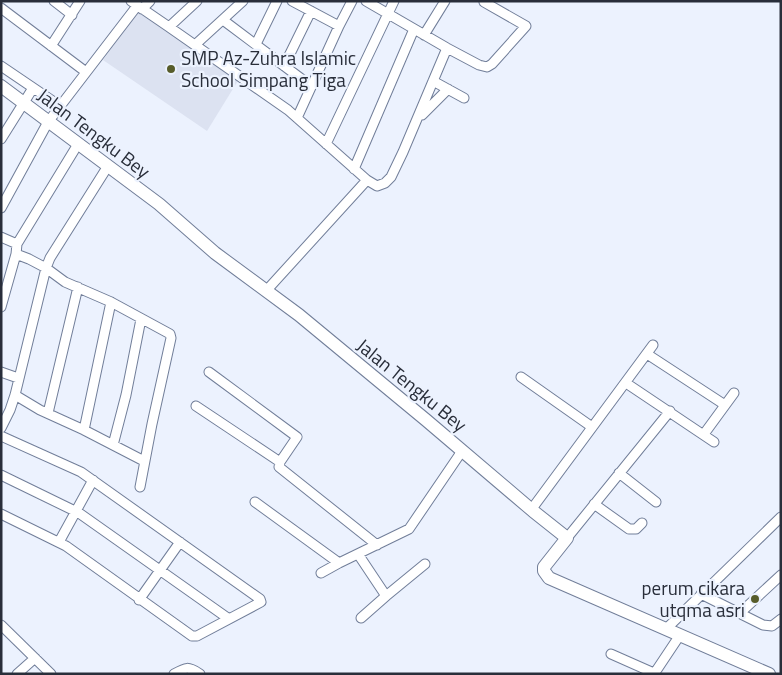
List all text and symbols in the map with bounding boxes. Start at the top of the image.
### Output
place label: SMP Az-Zuhra Islamic School Simpang Tiga [181,43,356,94]
marker: SMP Az-Zuhra Islamic School Simpang Tiga [165,63,177,75]
street label: Jalan Tengku Bey [32,80,157,185]
street label: Jalan Tengku Bey [351,331,474,438]
place label: perum cikara utqma asri [642,573,745,624]
marker: perum cikara utqma asri [749,593,761,605]

